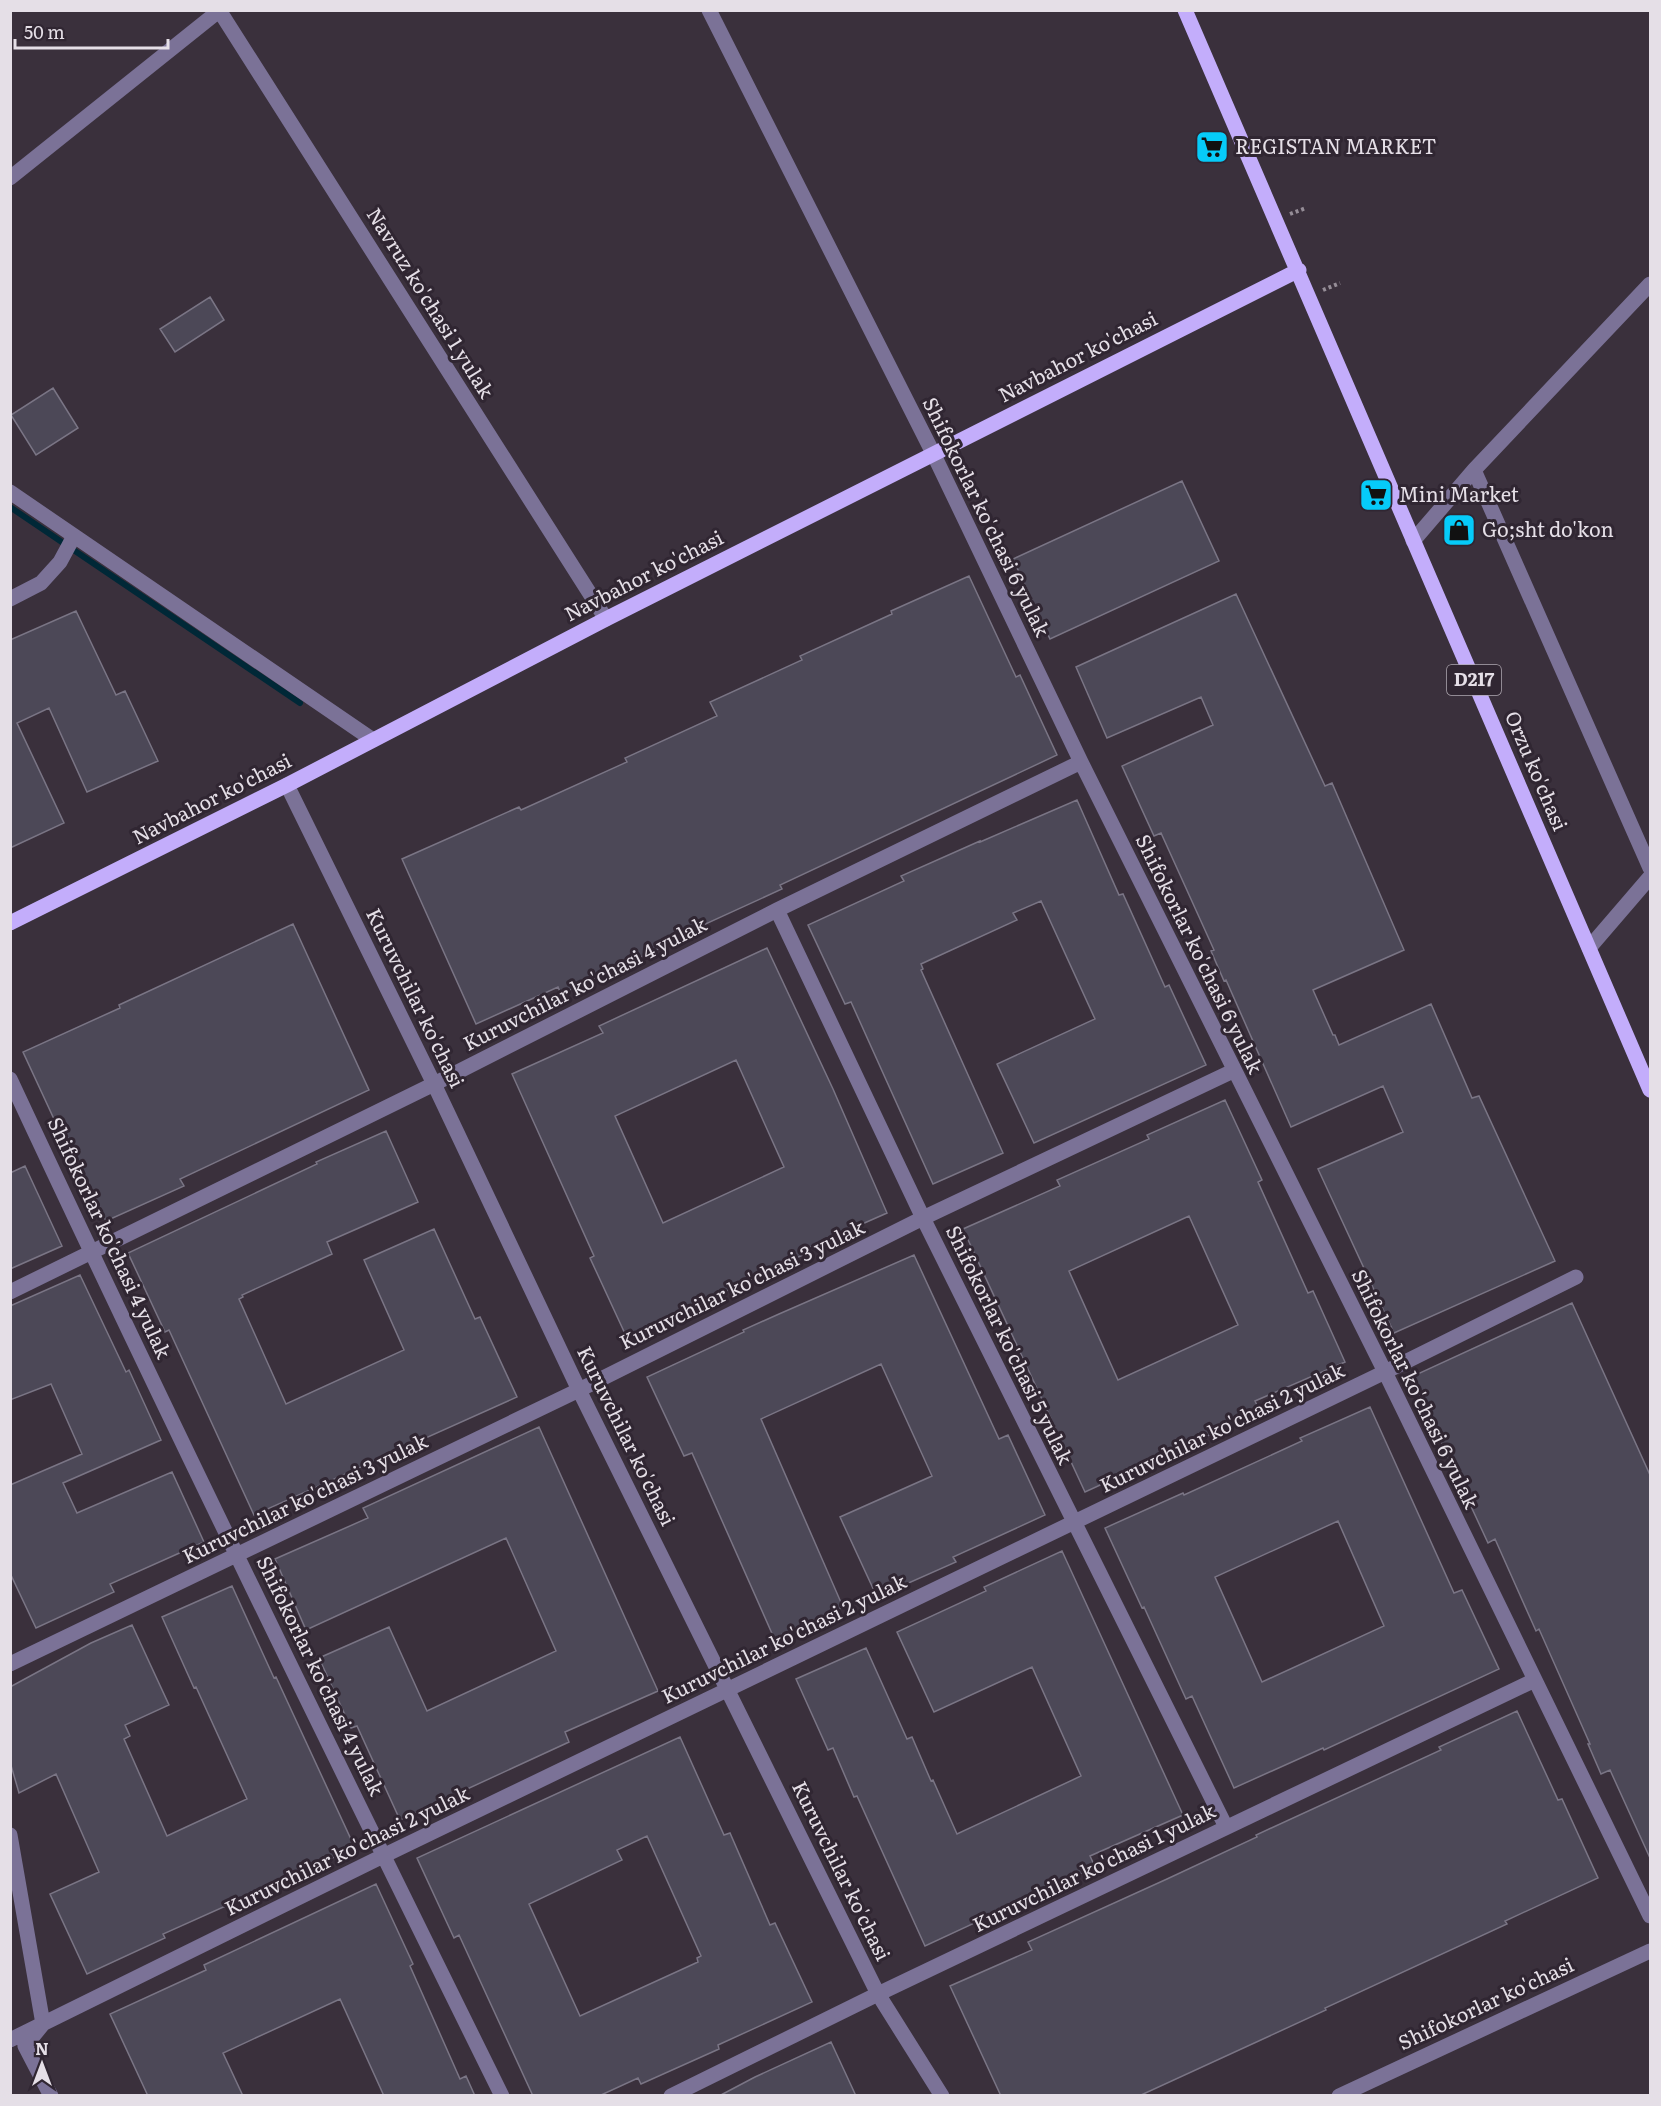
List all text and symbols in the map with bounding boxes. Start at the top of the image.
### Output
scale bar [15,12,168,50]
text: 50 m [24,18,65,45]
supermarket icon: REGISTAN MARKET [1194,129,1230,165]
place label: REGISTAN MARKET [1235,130,1436,160]
street label: Navruz ko'chasi 1 yulak [361,201,503,404]
street label: Navbahor ko'chasi [992,302,1162,408]
street label: Shifokorlar ko'chasi 6 yulak [917,391,1059,642]
supermarket icon: Mini Market [1358,477,1394,513]
place label: Mini Market [1399,478,1519,508]
shop icon: Go;sht do'kon [1441,512,1477,548]
place label: Go;sht do'kon [1482,513,1614,543]
street label: Navbahor ko'chasi [558,521,728,627]
road number: D217 [1447,665,1501,695]
street label: Orzu ko'chasi [1499,706,1577,835]
street label: Navbahor ko'chasi [126,744,296,850]
street label: Shifokorlar ko'chasi 6 yulak [1130,828,1272,1079]
street label: Kuruvchilar ko'chasi [360,902,474,1092]
street label: Kuruvchilar ko'chasi 4 yulak [457,907,712,1057]
street label: Shifokorlar ko'chasi 4 yulak [42,1111,180,1364]
street label: Kuruvchilar ko'chasi 3 yulak [613,1210,870,1356]
street label: Shifokorlar ko'chasi 5 yulak [940,1219,1082,1469]
street label: Shifokorlar ko'chasi 6 yulak [1346,1263,1488,1514]
street label: Kuruvchilar ko'chasi [571,1340,685,1530]
street label: Kuruvchilar ko'chasi 2 yulak [1094,1353,1349,1499]
street label: Kuruvchilar ko'chasi 3 yulak [176,1424,433,1570]
street label: Shifokorlar ko'chasi 4 yulak [251,1550,393,1801]
street label: Kuruvchilar ko'chasi 2 yulak [656,1564,911,1710]
street label: Kuruvchilar ko'chasi [786,1775,900,1965]
street label: Kuruvchilar ko'chasi 2 yulak [219,1776,474,1922]
street label: Kuruvchilar ko'chasi 1 yulak [967,1794,1220,1938]
street label: Shifokorlar ko'chasi [1392,1948,1578,2056]
north arrow [12,2034,72,2094]
text: N [35,2036,49,2060]

